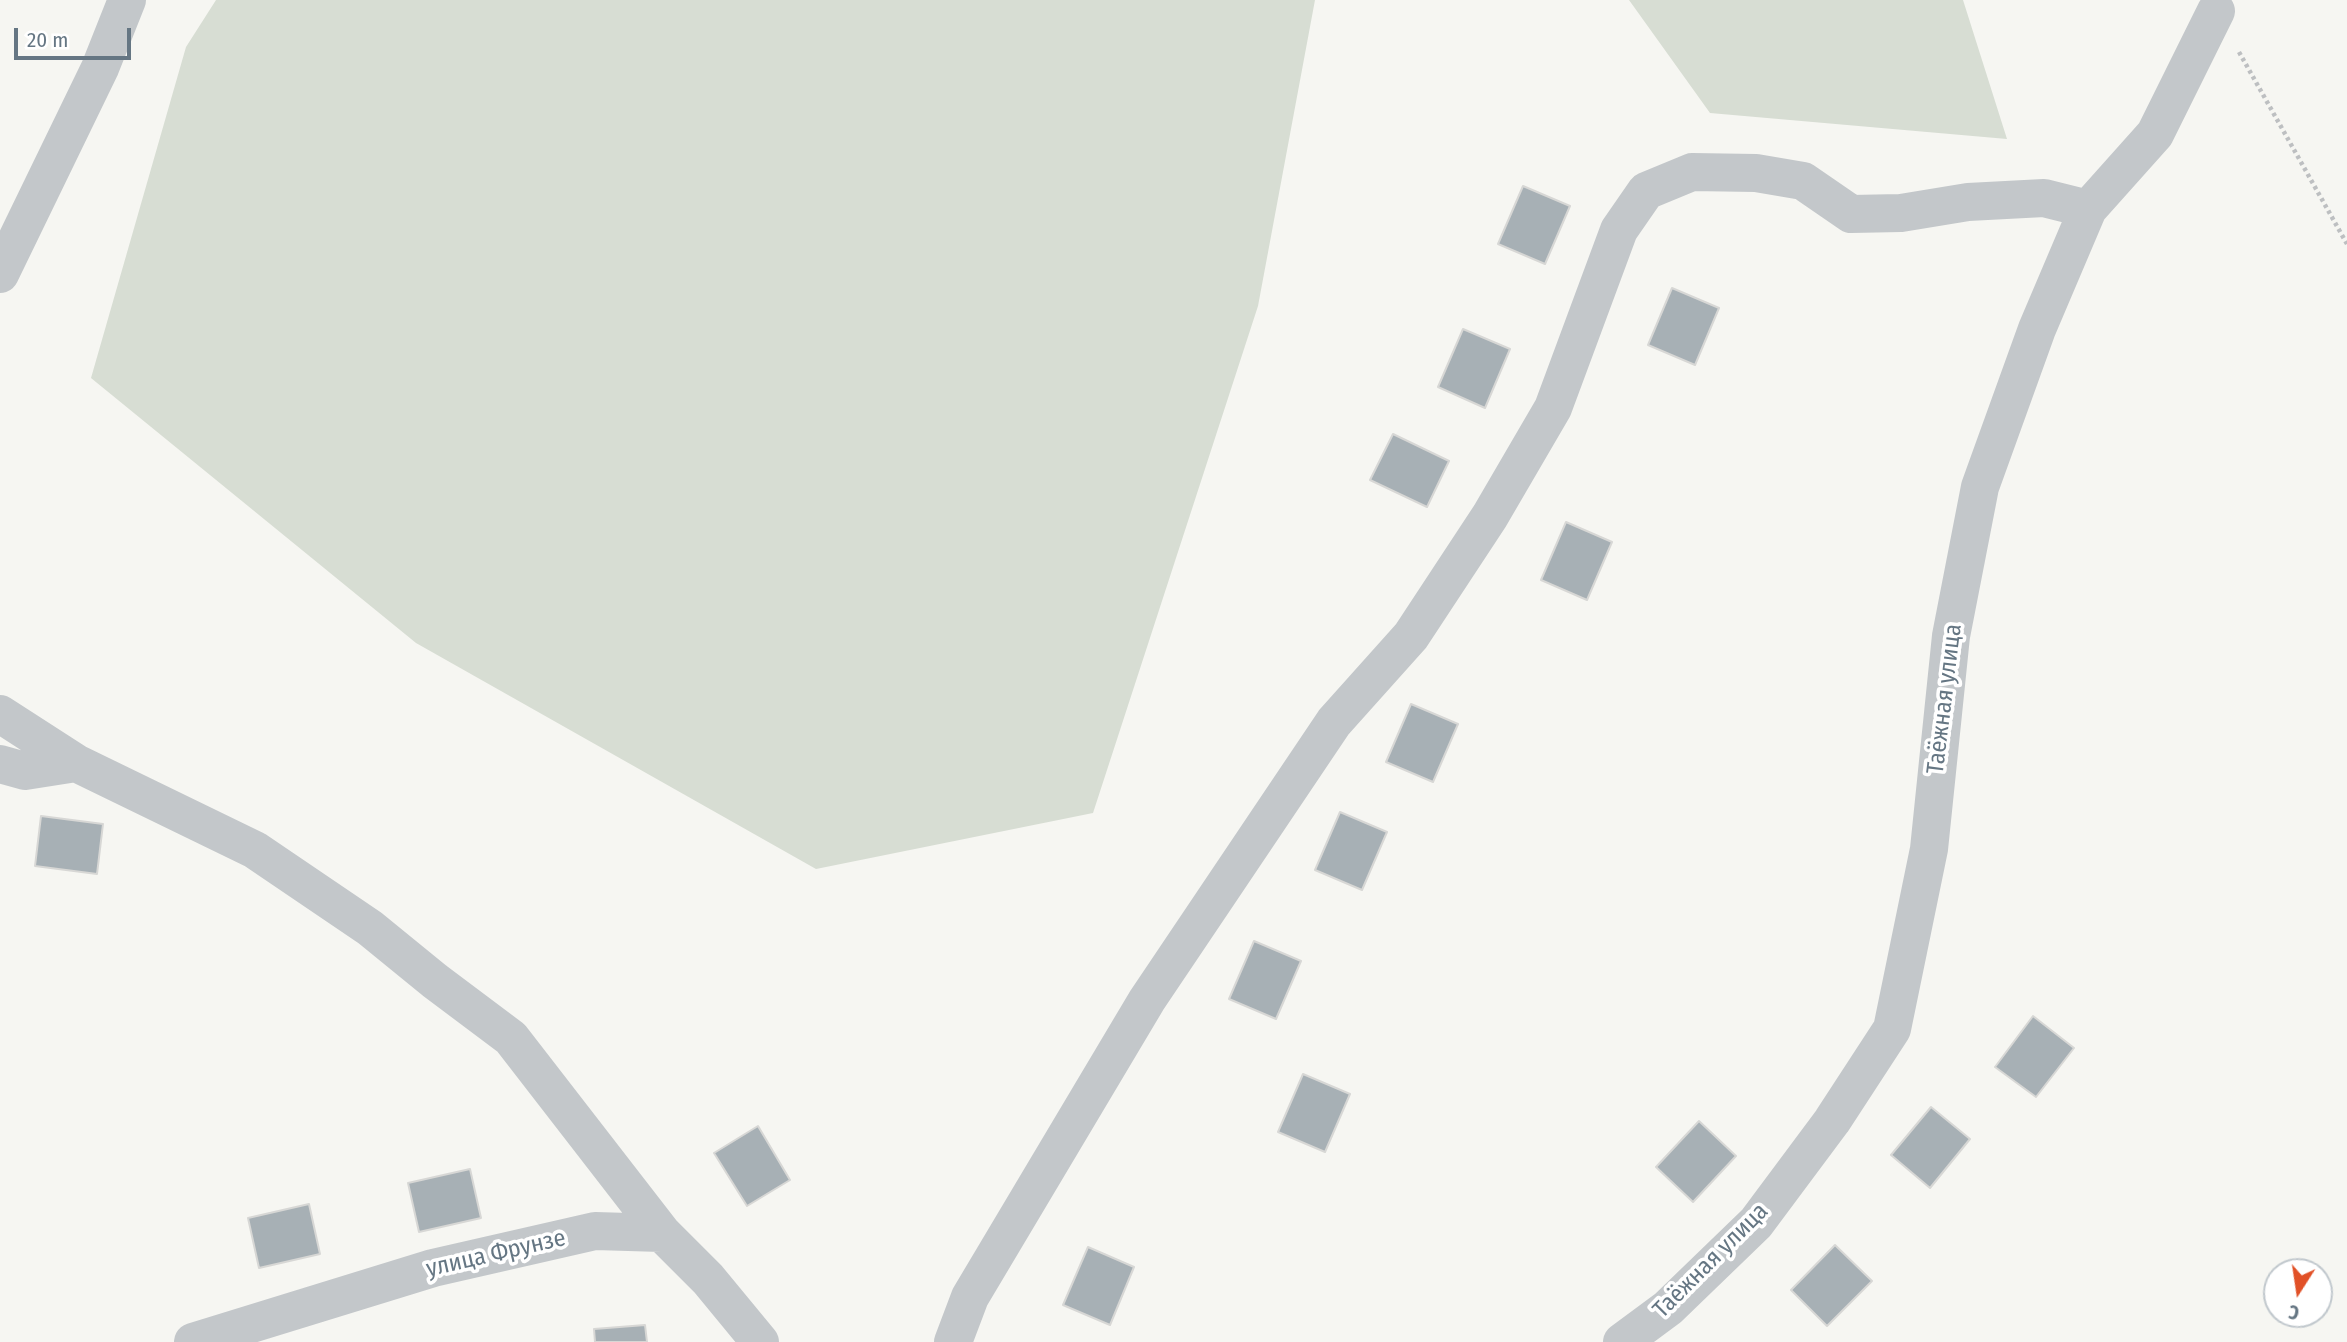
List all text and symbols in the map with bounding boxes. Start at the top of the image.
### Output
scale bar [18,14,135,58]
text: 20 m [27,27,68,53]
street label: Таёжная улица [1922,622,1968,776]
street label: Таёжная улица [1647,1197,1775,1325]
street label: улица Фрунзе [424,1224,568,1284]
north arrow [2263,1258,2333,1328]
text: С [2287,1300,2301,1324]

